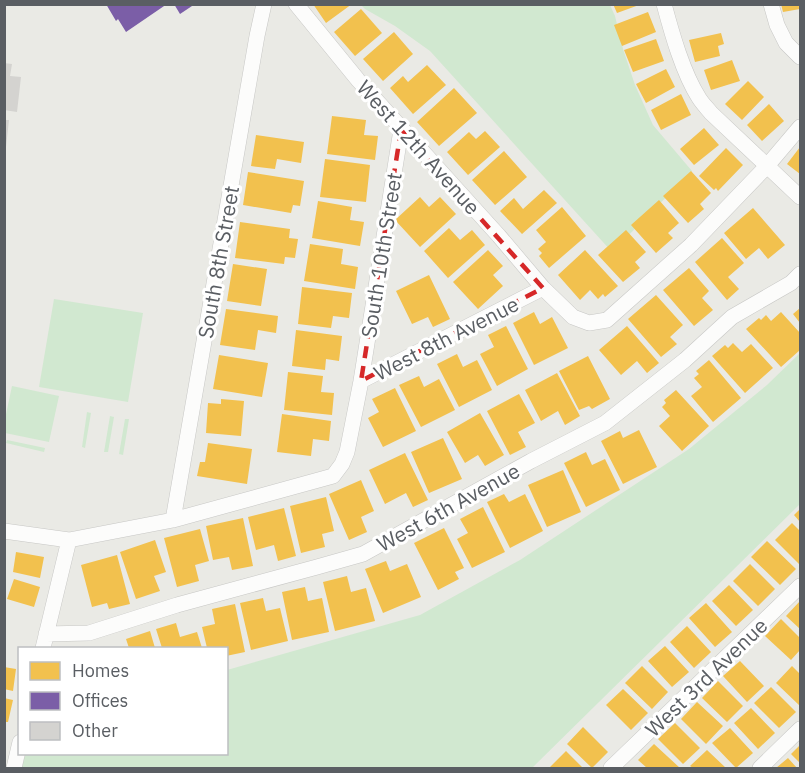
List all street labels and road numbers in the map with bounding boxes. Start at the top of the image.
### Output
street label: West 12th Avenue [351,74,487,220]
street label: South 10th Street [354,170,408,340]
street label: South 8th Street [191,183,245,341]
street label: West 8th Avenue [369,289,523,387]
street label: West 6th Avenue [372,456,524,558]
street label: West 3rd Avenue [639,611,773,743]

